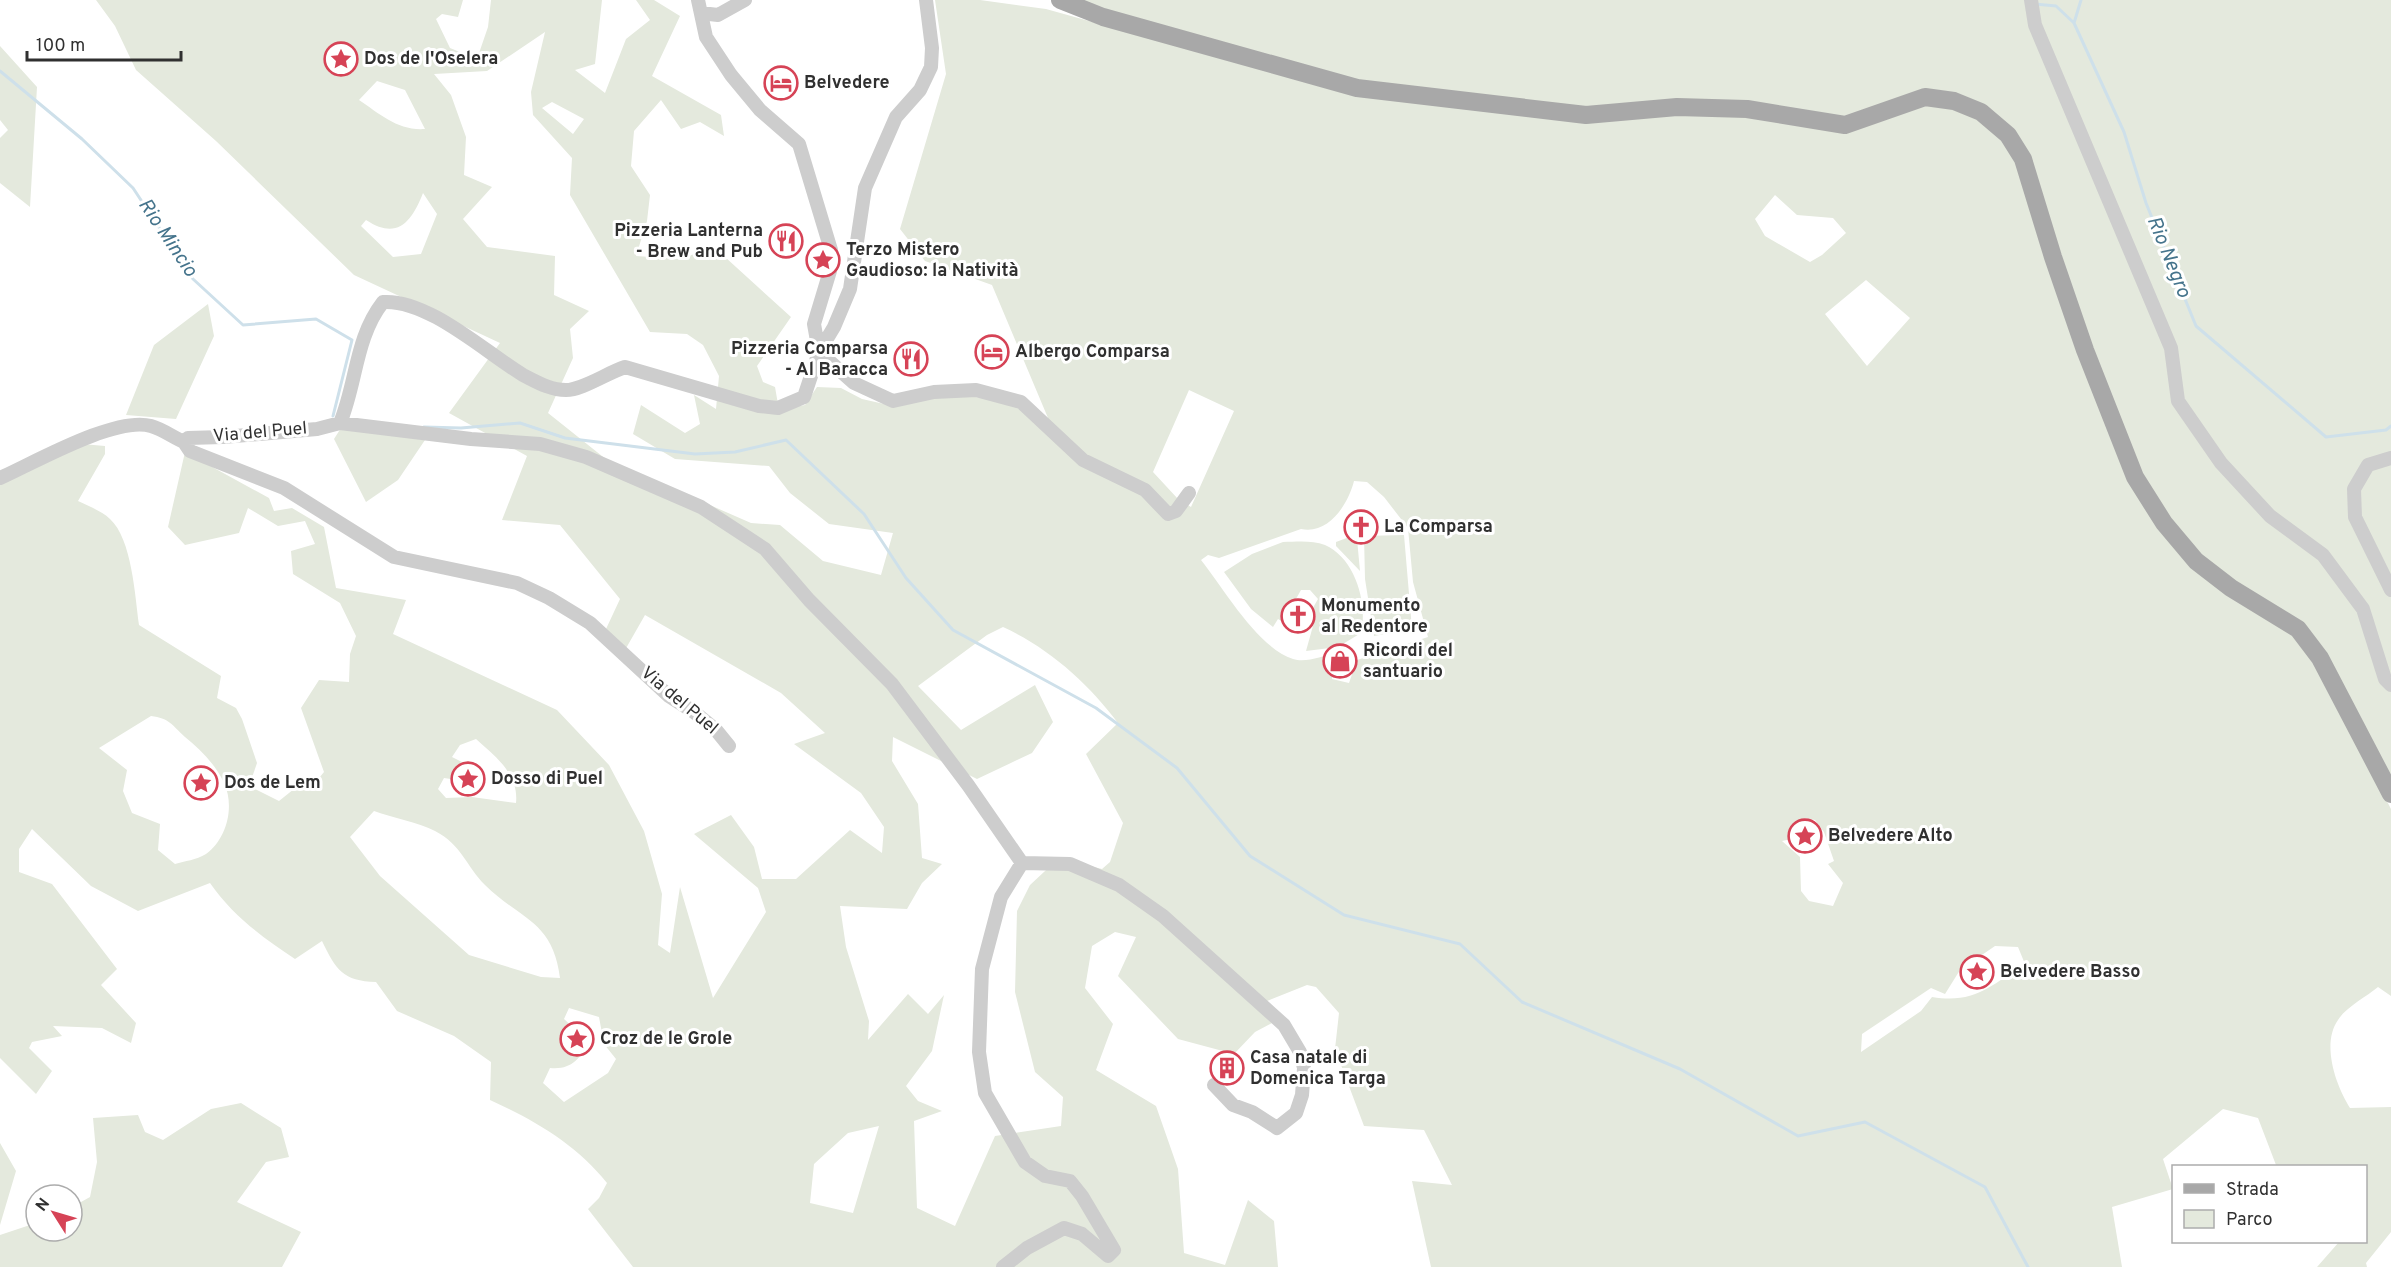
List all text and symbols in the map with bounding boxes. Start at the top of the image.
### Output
scale bar [27,24,182,62]
text: 100 m [36,35,85,58]
place icon: Dos de l'Oselera [323,41,359,77]
place label: Dos de l'Oselera [364,48,498,71]
hotel icon: Belvedere [763,65,799,101]
place label: Belvedere [804,72,890,95]
water label: Rio Mincio [131,194,203,283]
water label: Rio Negro [2140,213,2196,302]
place label: Pizzeria Lanterna - Brew and Pub [614,220,763,264]
restaurant icon: Pizzeria Lanterna - Brew and Pub [768,223,804,259]
place label: Terzo Mistero Gaudioso: la Natività [846,239,1018,283]
place icon: Terzo Mistero Gaudioso: la Natività [805,242,841,278]
hotel icon: Albergo Comparsa [974,334,1010,370]
place label: Pizzeria Comparsa - Al Baracca [731,338,888,382]
restaurant icon: Pizzeria Comparsa - Al Baracca [893,341,929,377]
place label: Albergo Comparsa [1015,341,1170,364]
street label: Via del Puel [212,417,308,449]
church icon: La Comparsa [1343,509,1379,545]
place label: La Comparsa [1384,516,1493,539]
place label: Monumento al Redentore [1321,595,1428,639]
church icon: Monumento al Redentore [1280,598,1316,634]
place label: Ricordi del santuario [1363,640,1453,684]
shop icon: Ricordi del santuario [1322,643,1358,679]
street label: Via del Puel [635,662,723,740]
place icon: Dosso di Puel [450,761,486,797]
place icon: Dos de Lem [183,765,219,801]
place label: Dosso di Puel [491,768,603,791]
place label: Dos de Lem [224,772,321,795]
place icon: Belvedere Alto [1787,818,1823,854]
place label: Belvedere Alto [1828,825,1953,848]
place icon: Belvedere Basso [1959,954,1995,990]
place label: Belvedere Basso [2000,961,2140,984]
place icon: Croz de le Grole [559,1021,595,1057]
place label: Croz de le Grole [600,1028,732,1051]
place label: Casa natale di Domenica Targa [1250,1047,1386,1091]
building icon: Casa natale di Domenica Targa [1209,1050,1245,1086]
legend [2172,1165,2367,1243]
text: Strada [2226,1179,2279,1202]
north arrow [24,1183,84,1243]
text: N [32,1195,55,1216]
text: Parco [2226,1209,2272,1232]

